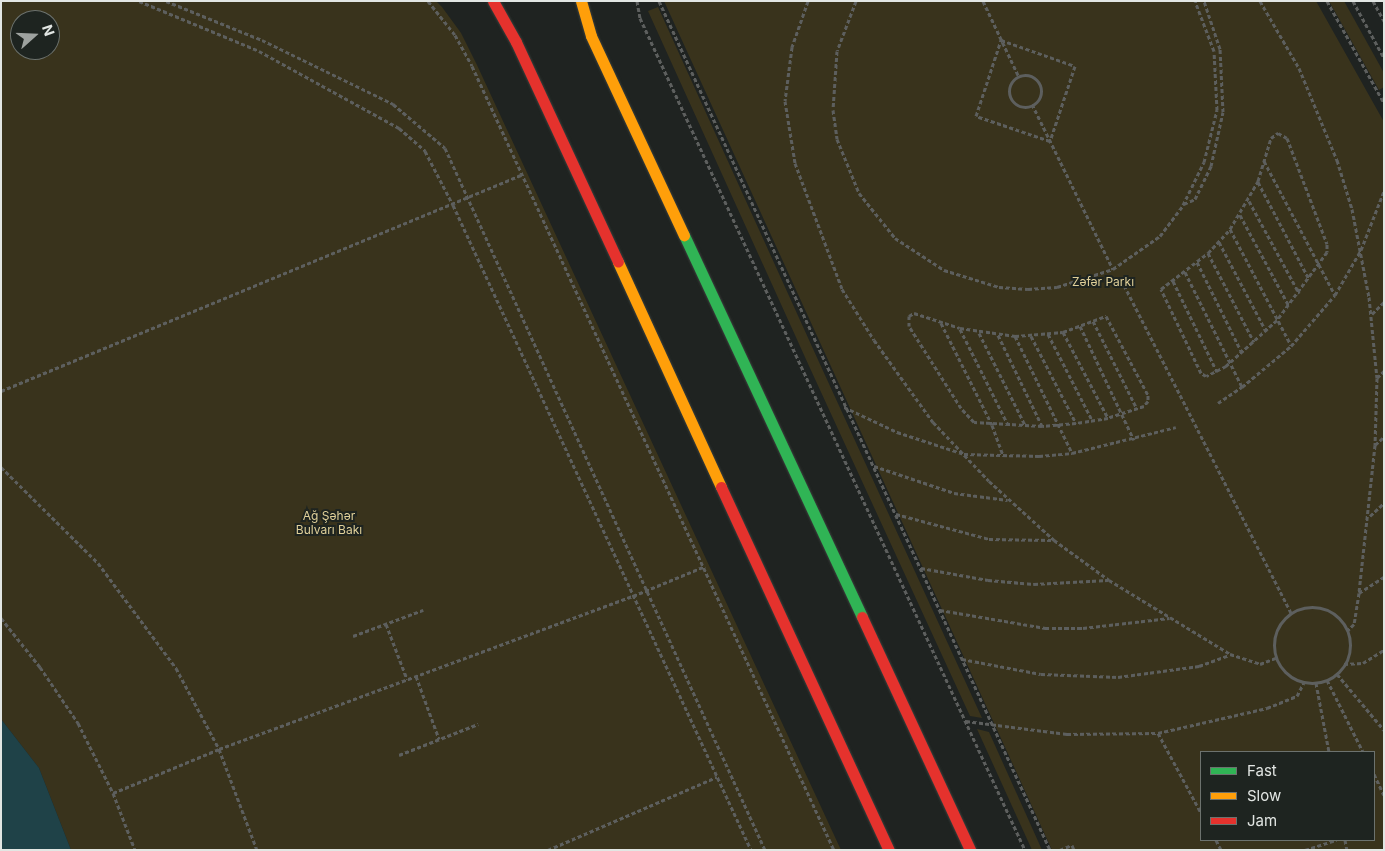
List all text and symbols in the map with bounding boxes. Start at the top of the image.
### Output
north arrow [10,10,60,60]
text: N [39,22,58,38]
park label: Zəfər Parkı [1072,275,1134,289]
park label: Ağ Şəhər Bulvarı Bakı [296,509,362,537]
legend [1200,751,1375,841]
text: Fast [1247,761,1277,780]
text: Slow [1247,786,1281,805]
text: Jam [1247,811,1277,830]

